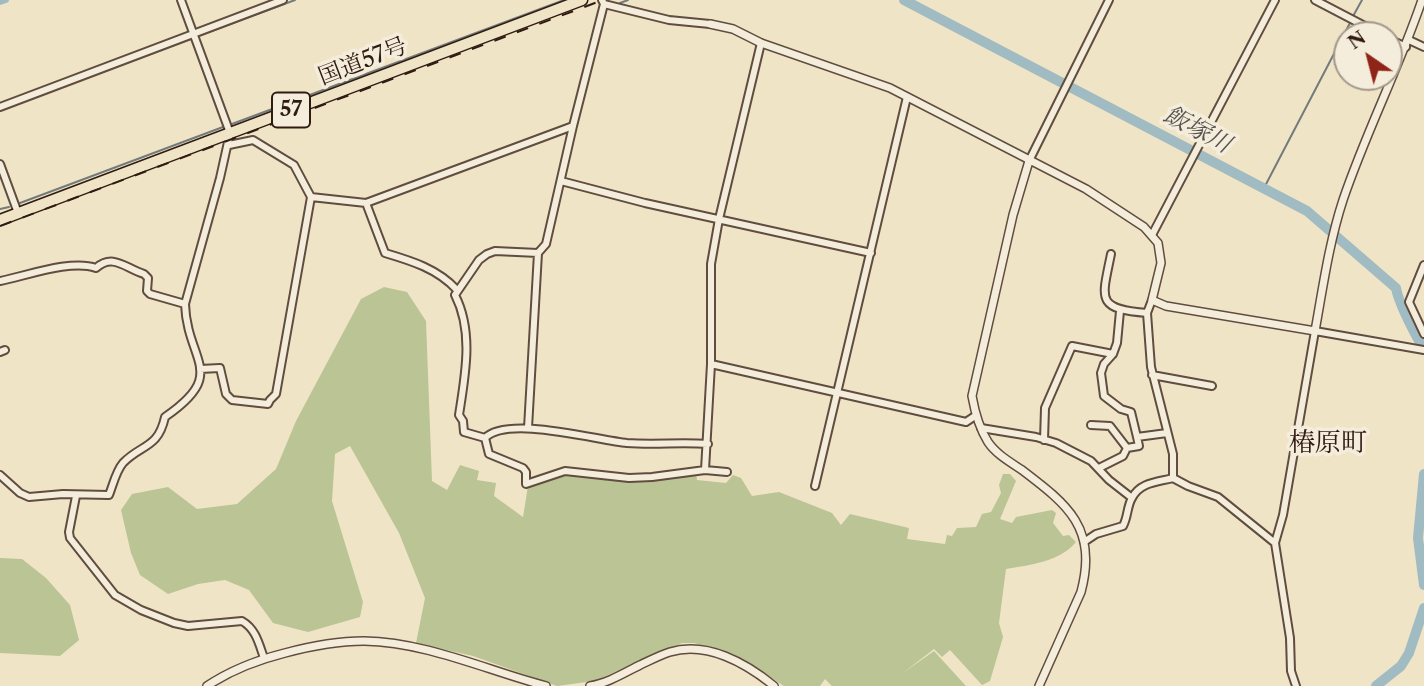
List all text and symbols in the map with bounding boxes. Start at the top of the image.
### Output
north arrow [1333,21,1403,91]
text: N [1343,26,1370,54]
street label: 国道57号 [315,32,411,92]
road number: 57 [272,92,310,128]
water label: 飯塚川 [1158,100,1236,160]
district label: 椿原町 [1289,427,1367,459]

